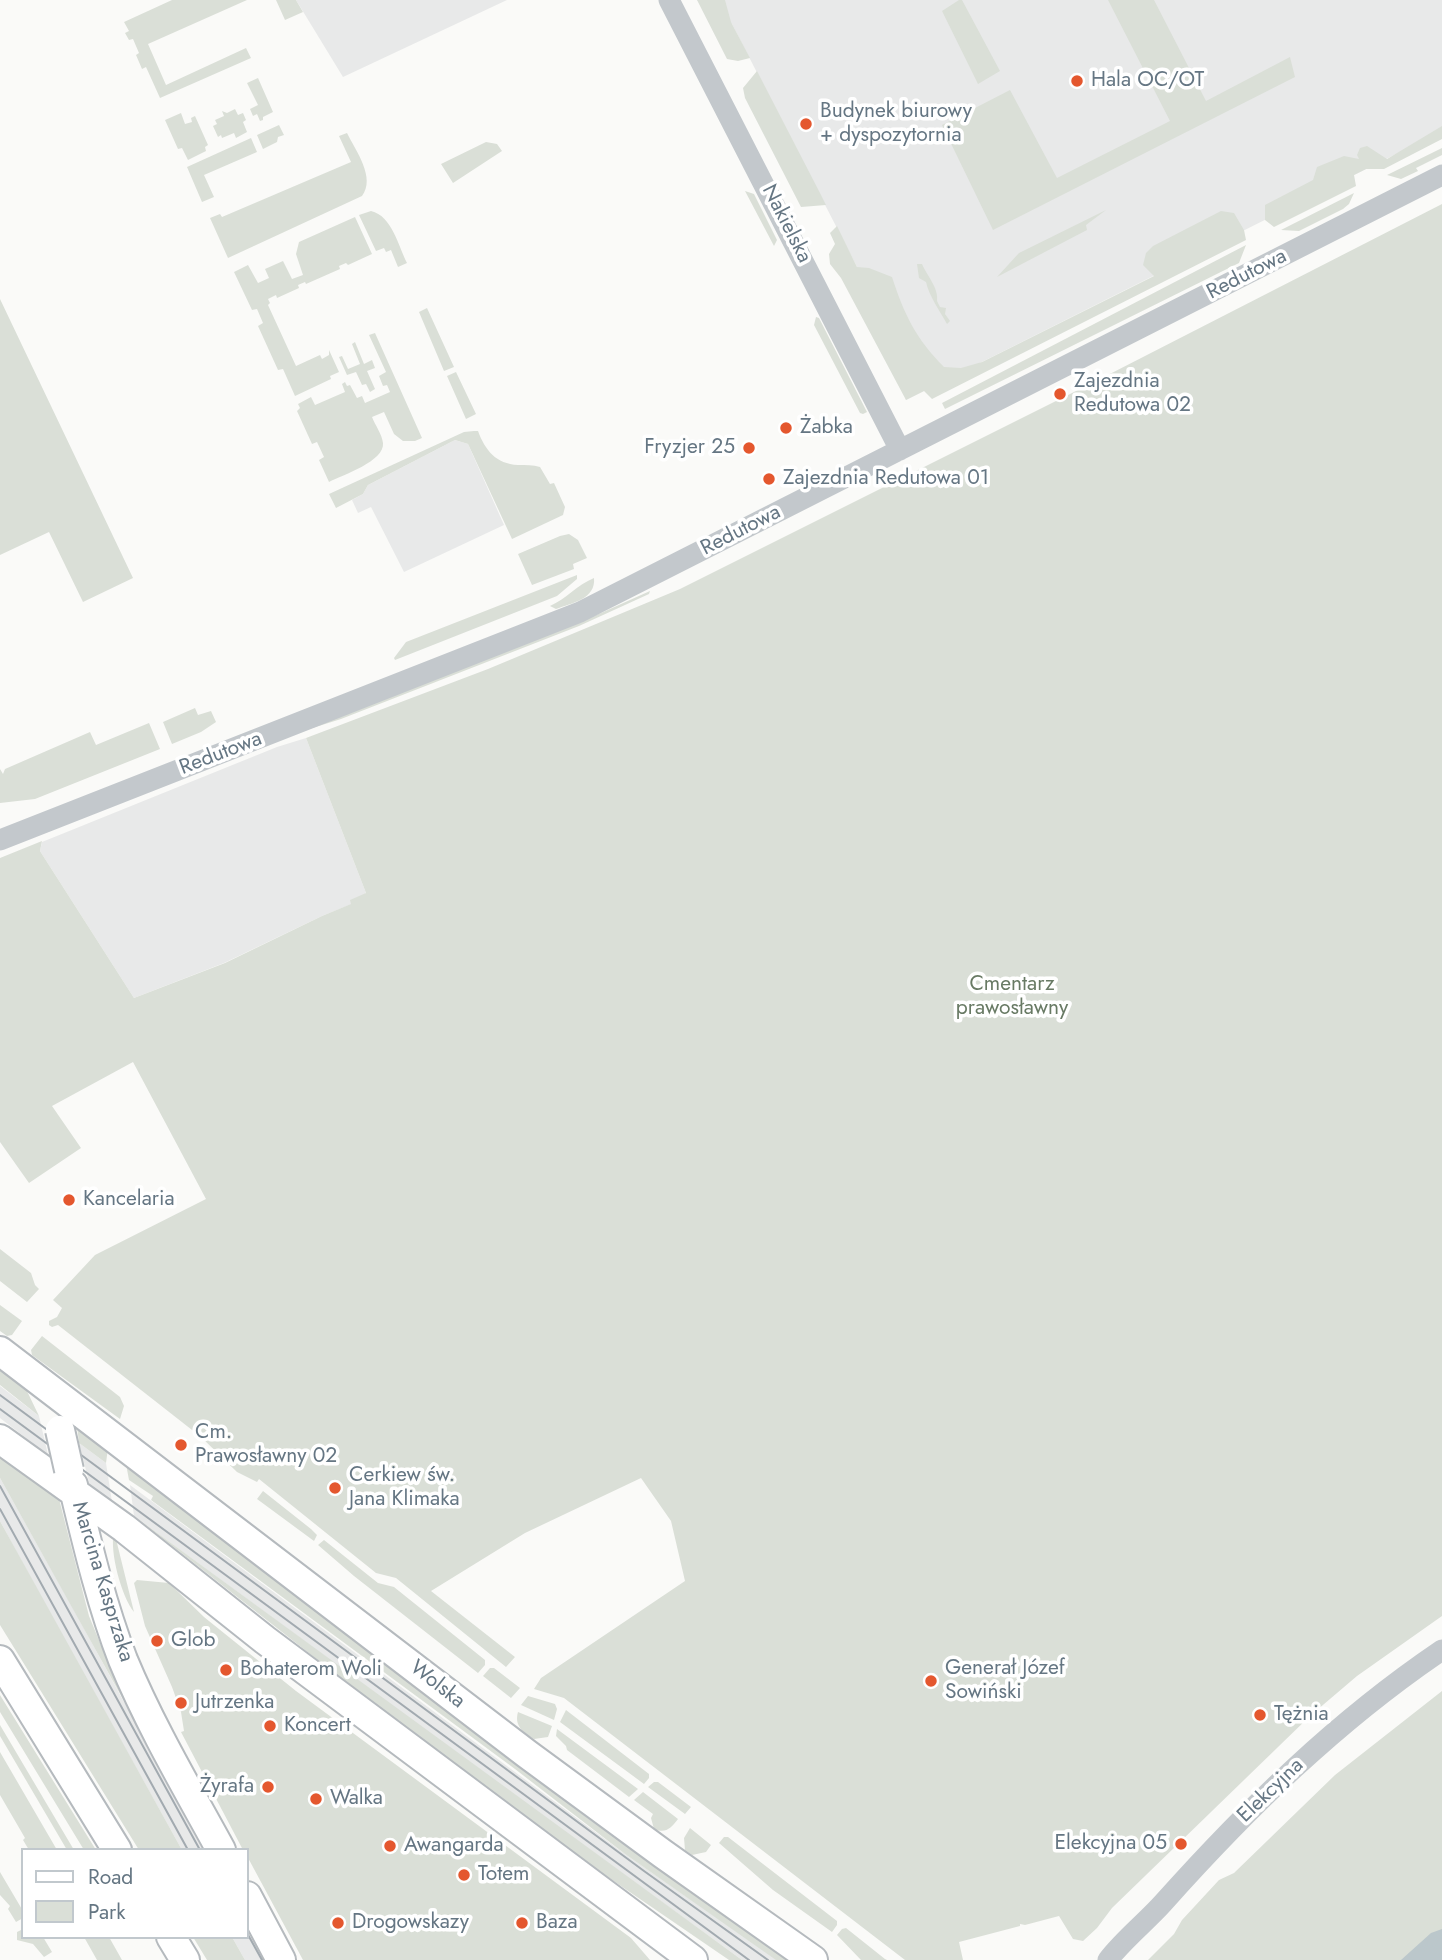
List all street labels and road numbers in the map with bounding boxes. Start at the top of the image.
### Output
street label: Nakielska [756,181,816,267]
street label: Redutowa [1203,244,1291,306]
street label: Redutowa [697,500,785,562]
street label: Redutowa [176,727,266,781]
street label: Marcina Kasprzaka [66,1499,138,1665]
street label: Wolska [404,1656,470,1714]
street label: Elekcyjna [1233,1754,1309,1828]

